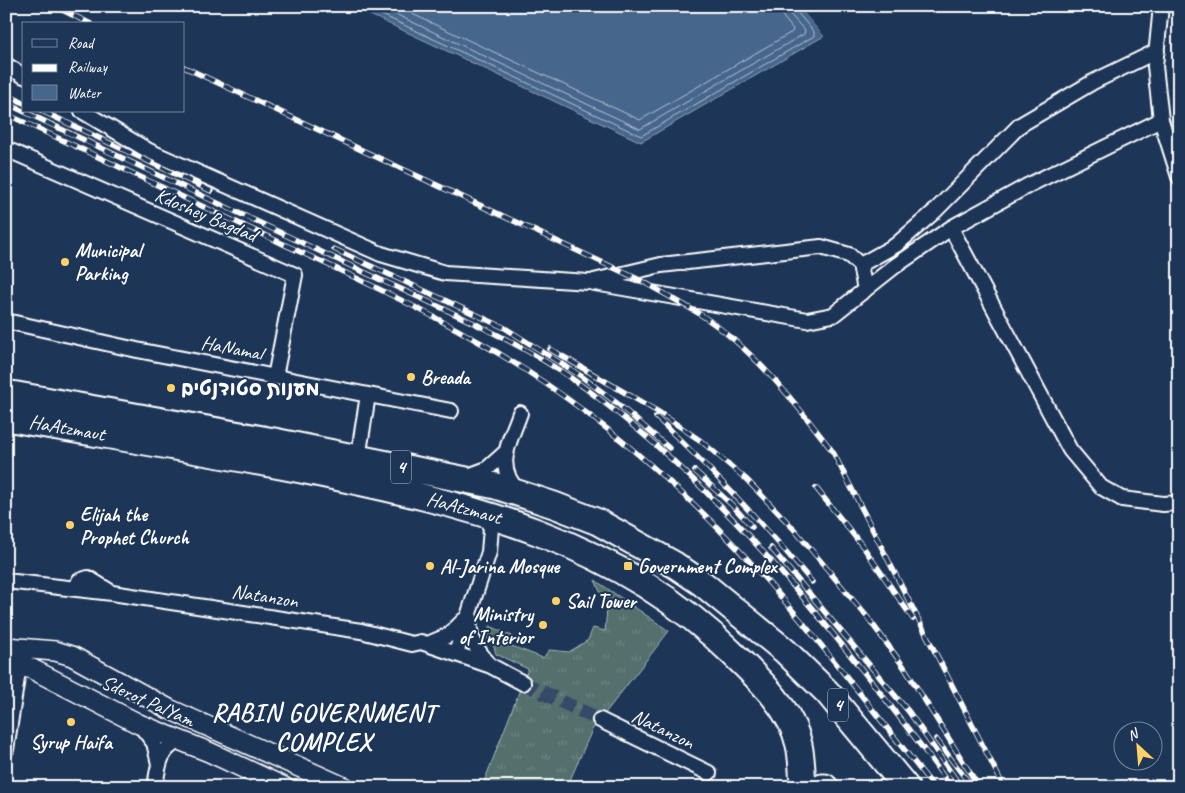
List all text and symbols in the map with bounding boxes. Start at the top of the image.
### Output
legend [22,22,185,112]
text: Road [68,34,95,53]
text: Railway [68,58,109,77]
text: Water [68,84,102,103]
street label: Kdoshey Bagdad [151,182,264,249]
place label: Municipal Parking [75,238,145,286]
marker: Municipal Parking [59,256,71,268]
street label: HaNamal [199,330,268,367]
place label: Breada [421,365,472,390]
marker: Breada [405,371,417,383]
place label: מענות סטודנטים [181,376,320,401]
marker: מענות סטודנטים [165,382,177,394]
street label: HaAtzmaut [27,409,109,447]
road number: 4 [391,451,411,484]
street label: HaAtzmaut [424,486,506,531]
place label: Elijah the Prophet Church [80,502,189,550]
marker: Elijah the Prophet Church [64,519,76,531]
place label: Al-Jarina Mosque [440,554,561,579]
place label: Government Complex [638,554,779,579]
marker: Al-Jarina Mosque [424,560,436,572]
marker: Government Complex [622,560,634,572]
street label: Natanzon [230,578,301,614]
place label: Sail Tower [566,589,639,614]
marker: Sail Tower [550,595,562,607]
place label: Ministry of Interior [459,602,536,650]
marker: Ministry of Interior [537,619,549,631]
street label: Sderot PalYam [98,669,200,733]
road number: 4 [828,688,848,722]
district label: RABIN GOVERNMENT COMPLEX [212,697,441,758]
street label: Natanzon [628,703,699,755]
marker: Syrup Haifa [65,716,77,728]
north arrow [1112,720,1162,770]
text: N [1125,724,1142,744]
place label: Syrup Haifa [30,730,114,755]

